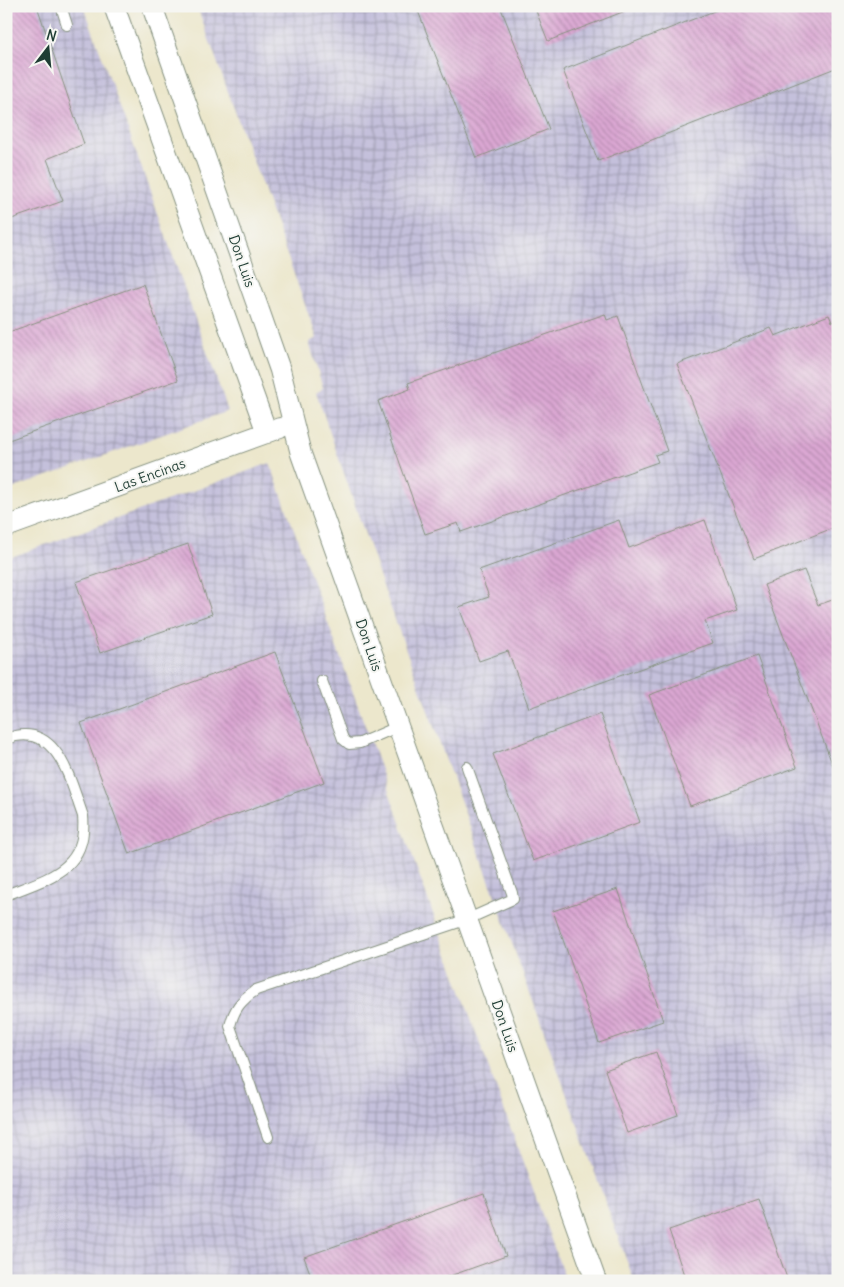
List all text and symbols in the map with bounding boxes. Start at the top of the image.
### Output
north arrow [22,22,72,72]
text: N [44,26,59,45]
street label: Don Luis [225,232,259,290]
street label: Las Encinas [112,454,188,496]
street label: Don Luis [352,616,386,674]
street label: Don Luis [488,997,522,1055]

